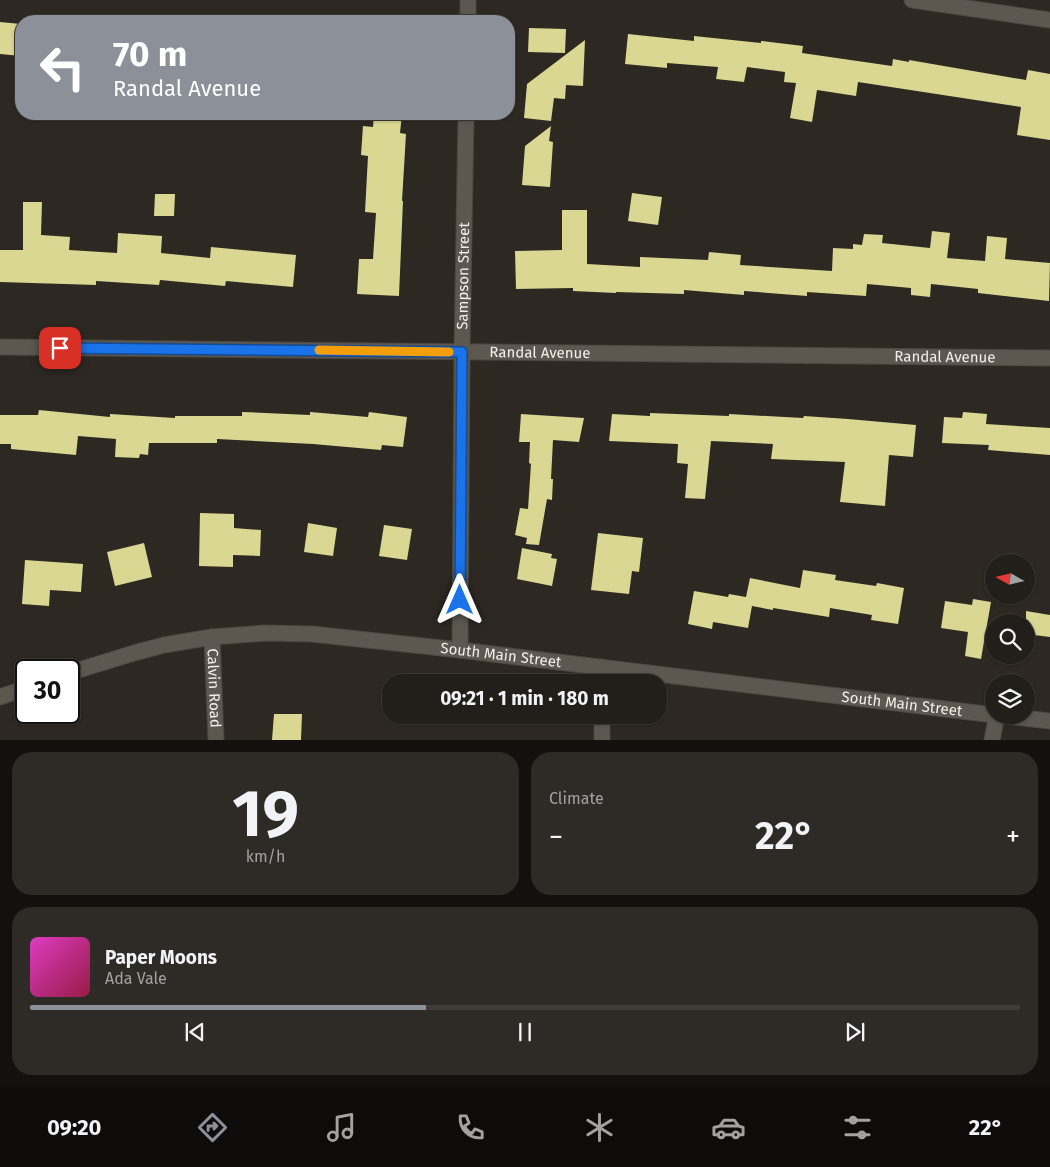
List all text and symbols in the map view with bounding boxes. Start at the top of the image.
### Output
text: 70 m [113,33,187,75]
icon: left [30,35,95,100]
text: Randal Avenue [113,75,261,102]
street label: Sampson Street [453,222,473,330]
pin [39,327,81,369]
icon: arrive [46,334,74,362]
street label: Randal Avenue [489,343,591,362]
street label: Randal Avenue [894,347,996,366]
north arrow [985,554,1035,604]
map controls [985,554,1035,724]
position arrow [433,573,485,625]
button: search [985,614,1035,664]
street label: South Main Street [440,639,563,671]
street label: Calvin Road [203,648,225,728]
speed limit sign: 30 [15,659,80,724]
button: layers [985,674,1035,724]
text: 09:21 · 1 min · 180 m [440,687,609,710]
street label: South Main Street [841,688,964,720]
text: 19 [232,775,299,853]
text: Climate [549,789,604,808]
text: 22° [755,813,814,859]
text: − [549,820,563,853]
text: + [1006,820,1020,853]
text: km/h [246,847,285,866]
text: Paper Moons [105,946,217,969]
text: Ada Vale [105,969,167,988]
icon: previous [181,1018,209,1046]
icon: pause [511,1018,539,1046]
icon: next [841,1018,869,1046]
icon: directions [195,1110,230,1145]
icon: music [324,1110,359,1145]
icon: phone [453,1110,488,1145]
icon: climate [582,1110,617,1145]
icon: car [711,1110,746,1145]
icon: filters [840,1110,875,1145]
text: 09:20 [47,1114,101,1141]
text: 22° [969,1114,1003,1141]

